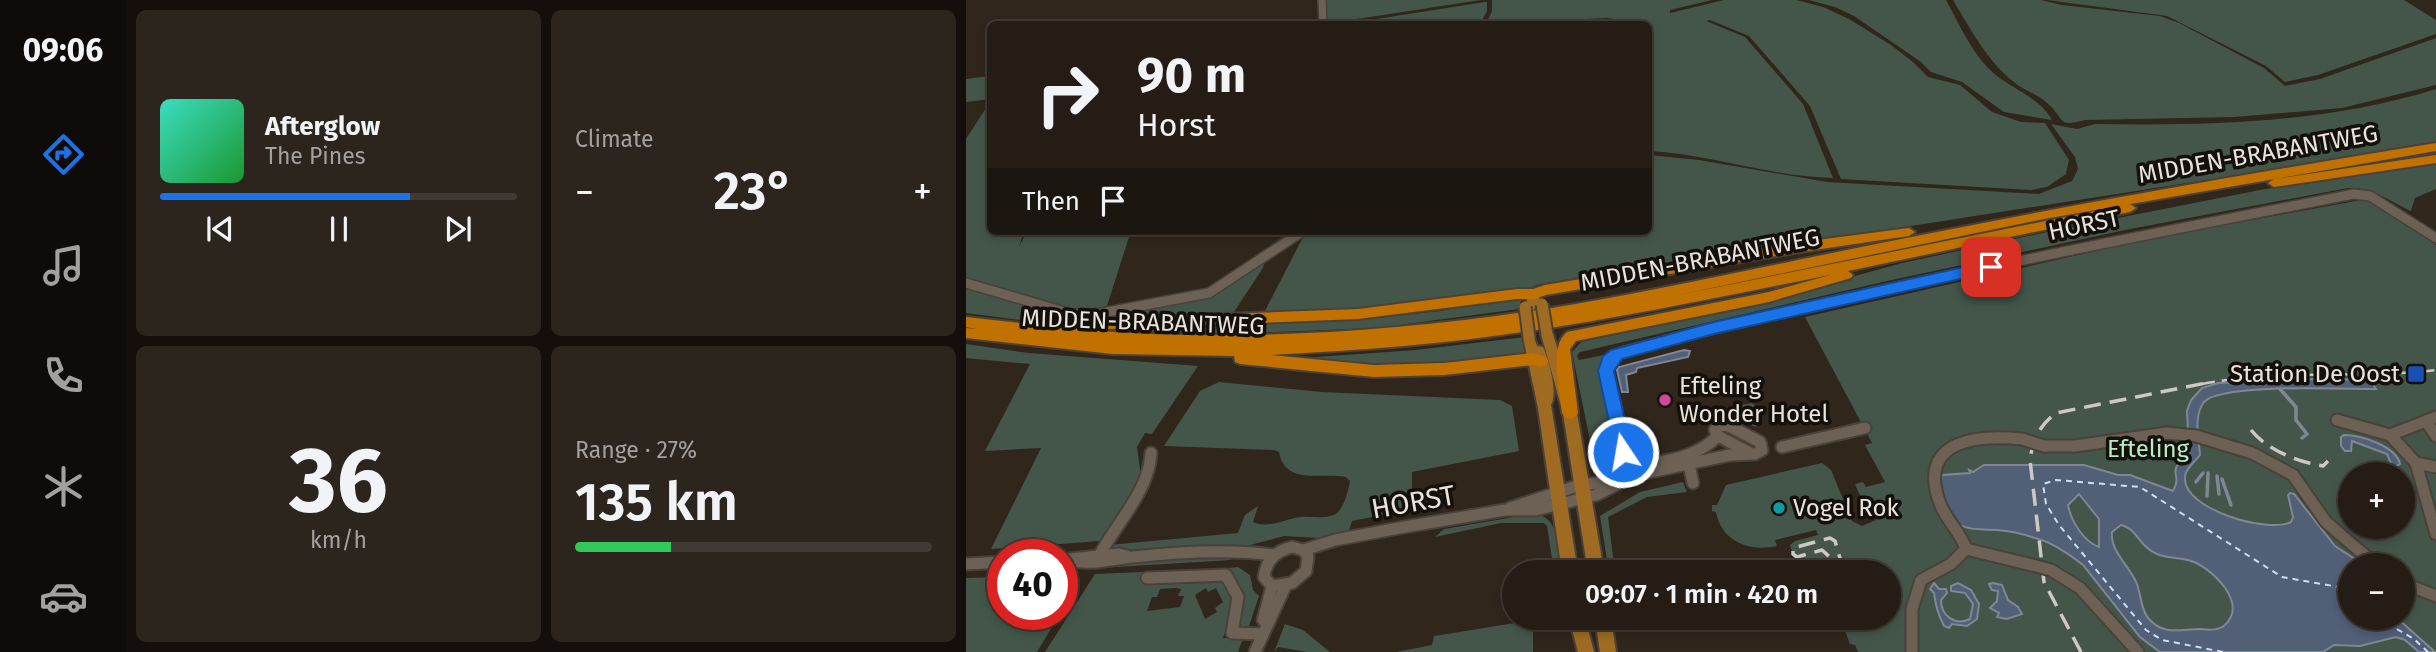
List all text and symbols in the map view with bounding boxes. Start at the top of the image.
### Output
text: 09:06 [23,31,103,69]
text: 90 m [1137,46,1246,105]
icon: right [1022,49,1113,140]
text: Horst [1137,106,1216,144]
text: Afterglow [265,111,380,142]
street label: MIDDEN-BRABANTWEG [2136,119,2380,189]
text: Climate [575,125,654,153]
icon: directions [39,130,88,179]
text: The Pines [265,142,366,170]
text: 23° [713,160,794,223]
text: − [575,169,594,215]
text: + [913,169,932,215]
icon: arrive [1094,182,1132,220]
text: Then [1022,186,1080,217]
street label: HORST [2046,204,2123,246]
icon: previous [201,210,239,248]
icon: pause [320,210,358,248]
icon: next [439,210,477,248]
street label: MIDDEN-BRABANTWEG [1578,223,1822,297]
pin [1961,237,2021,297]
icon: music [39,241,88,290]
icon: arrive [1972,248,2010,286]
street label: MIDDEN-BRABANTWEG [1021,304,1265,340]
icon: phone [39,351,88,400]
place label: Station De Oost [2230,360,2400,388]
marker: Station De Oost [2406,364,2426,384]
place label: Efteling Wonder Hotel [1679,372,1828,428]
marker: Efteling Wonder Hotel [1657,392,1673,408]
position arrow [1586,415,1660,489]
text: 36 [289,426,388,535]
park label: Efteling [2107,435,2190,463]
text: Range · 27% [575,436,697,464]
icon: climate [39,462,88,511]
map controls [2338,462,2415,630]
button: + [2338,462,2415,539]
text: 135 km [575,471,738,534]
street label: HORST [1369,478,1458,526]
place label: Vogel Rok [1793,494,1900,522]
marker: Vogel Rok [1771,500,1787,516]
text: km/h [310,526,367,554]
speed limit sign: 40 [987,539,1078,630]
button: − [2338,553,2415,630]
icon: car [39,572,88,621]
text: 09:07 · 1 min · 420 m [1585,579,1818,610]

